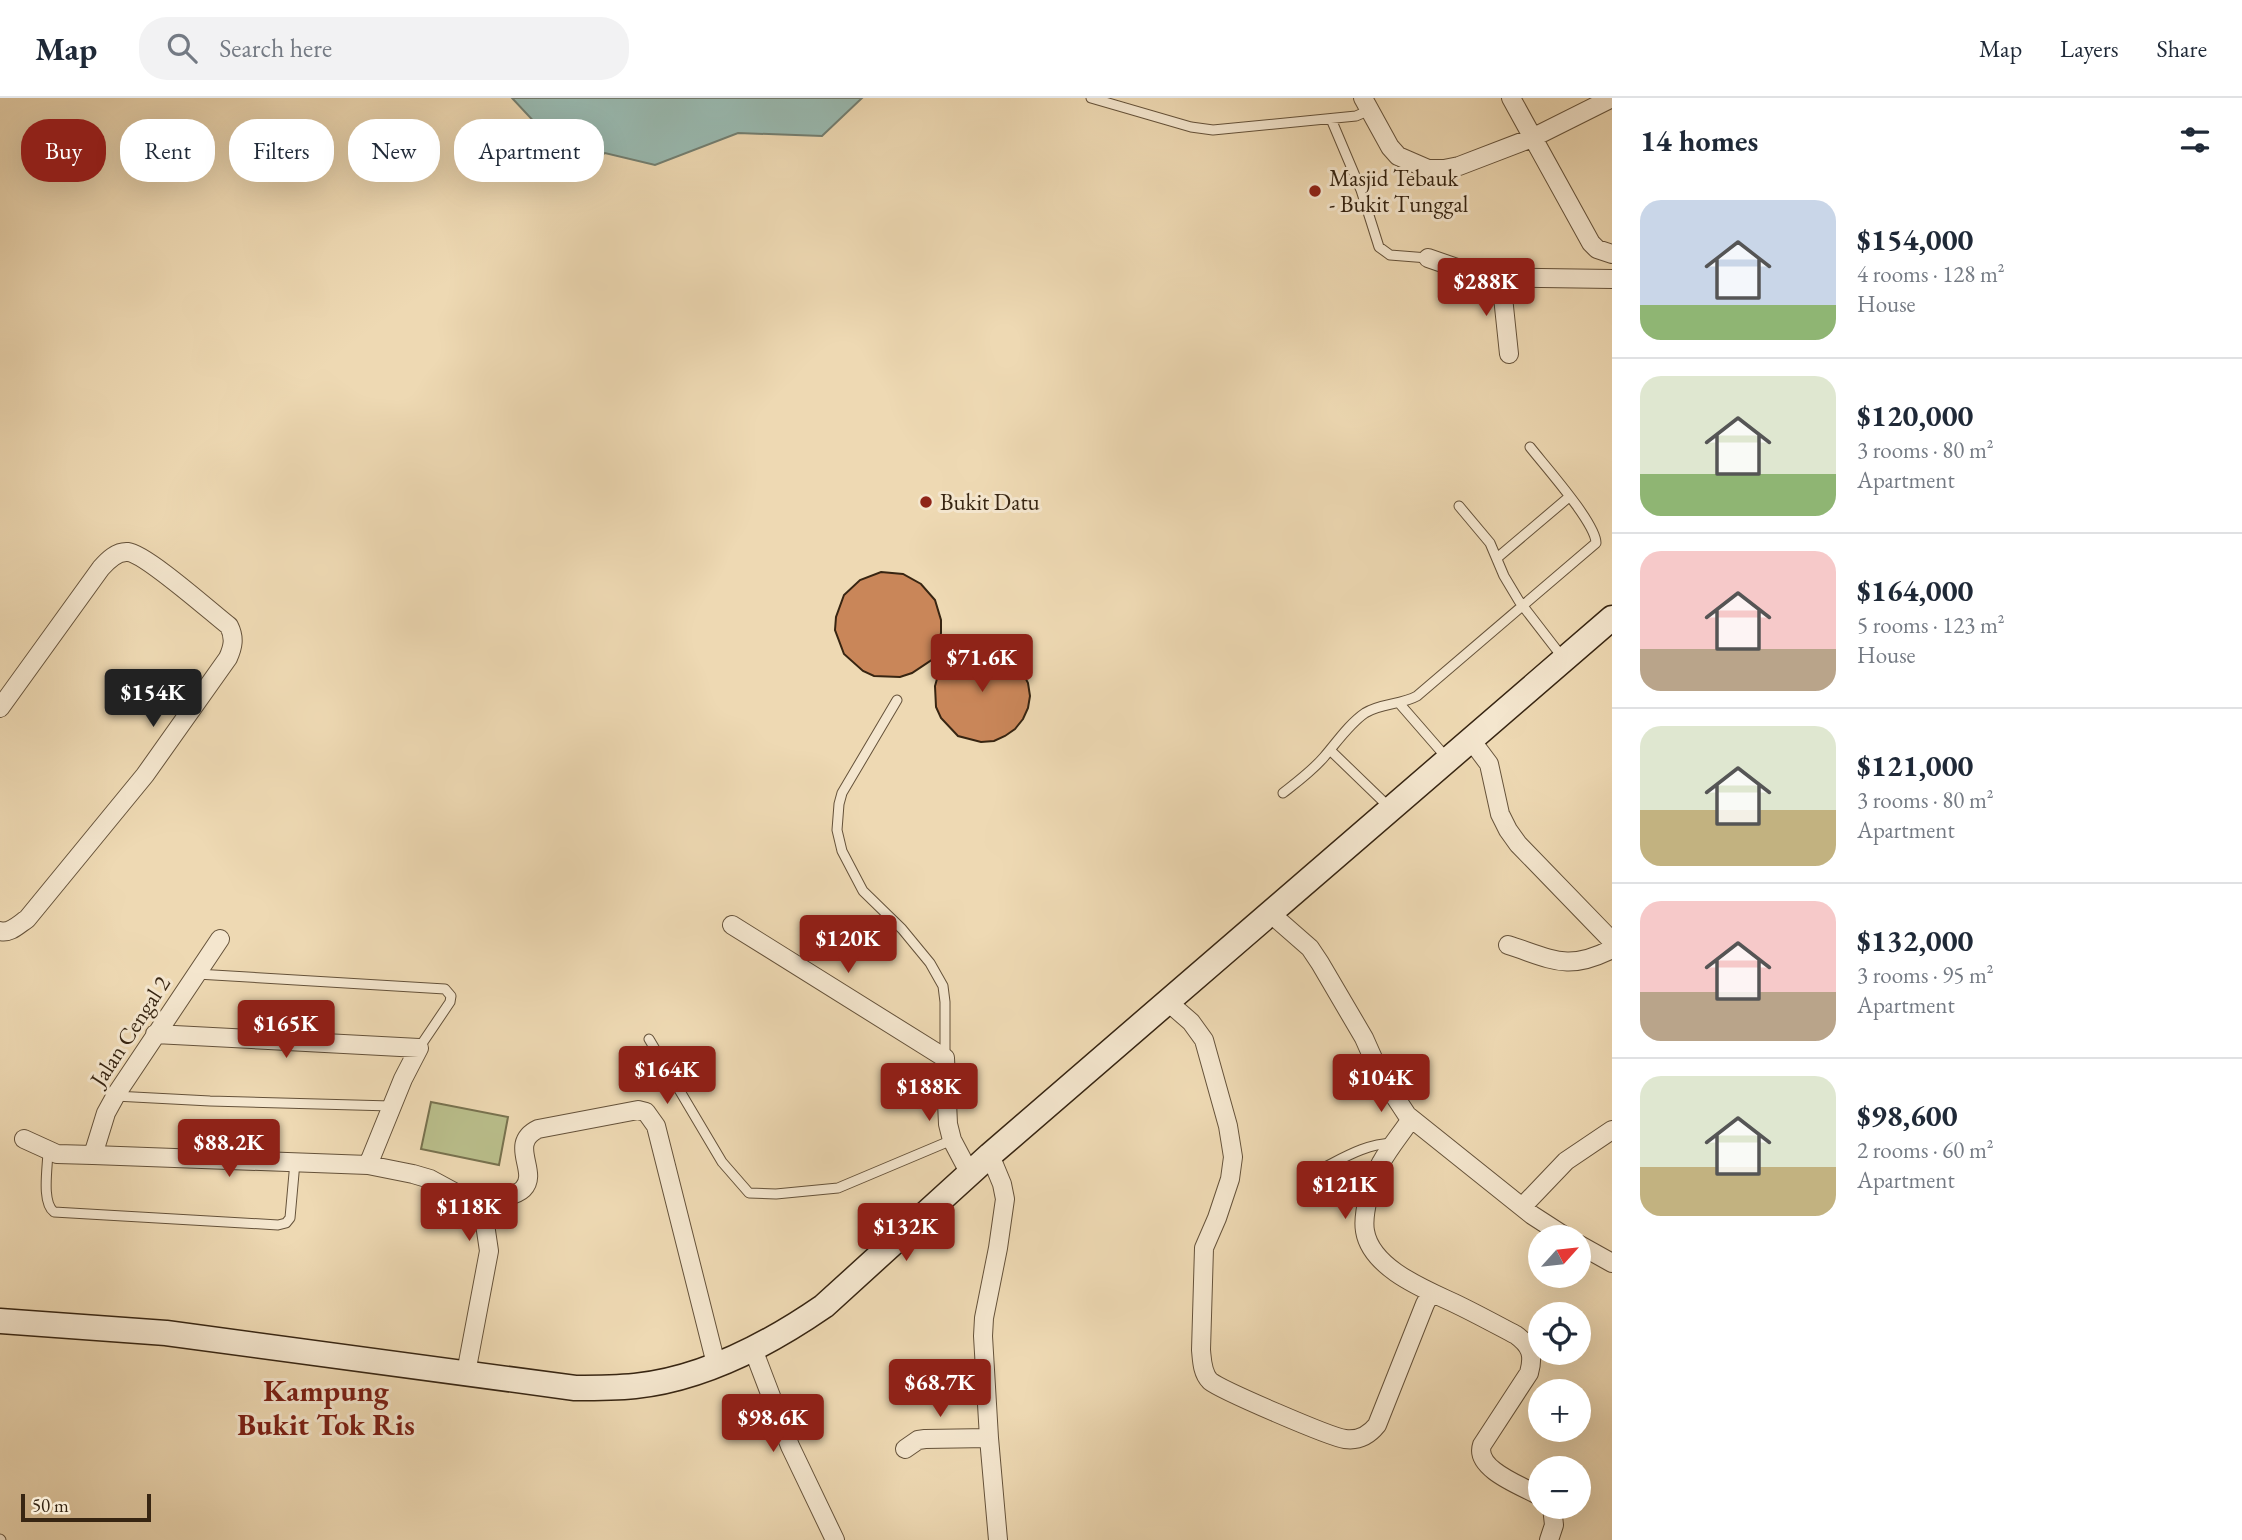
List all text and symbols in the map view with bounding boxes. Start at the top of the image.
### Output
search box [139,17,629,80]
text: Map [35,27,97,70]
icon: search [163,29,201,67]
text: Search here [219,31,332,65]
text: Map [1979,33,2022,64]
text: Layers [2060,33,2119,64]
text: Share [2157,33,2207,64]
chip: Buy [21,119,106,182]
chip: Rent [120,119,215,182]
chip: Filters [229,119,334,182]
chip: New [348,119,440,182]
chip: Apartment [454,119,604,182]
text: 14 homes [1640,121,1758,160]
icon: filters [2176,121,2214,159]
place label: Masjid Tebauk - Bukit Tunggal [1329,163,1469,219]
marker: Masjid Tebauk - Bukit Tunggal [1307,183,1323,199]
text: $154,000 [1857,220,1973,259]
icon: home [1696,228,1780,312]
pin: $288K [1437,258,1535,318]
text: 4 rooms · 128 m² [1857,259,2005,289]
text: $288K [1454,266,1518,296]
text: House [1857,289,1916,319]
text: $120,000 [1857,396,1973,435]
icon: home [1696,404,1780,488]
text: 3 rooms · 80 m² [1857,435,1994,465]
text: Apartment [1857,465,1955,495]
place label: Bukit Datu [940,487,1040,517]
marker: Bukit Datu [918,494,934,510]
text: $164,000 [1857,571,1973,610]
icon: home [1696,579,1780,663]
text: 5 rooms · 123 m² [1857,610,2005,640]
pin: $71.6K [925,634,1039,694]
text: House [1857,640,1916,670]
text: $71.6K [947,642,1017,672]
pin: $154K [104,670,202,729]
text: $154K [121,677,185,707]
text: $121,000 [1857,746,1973,785]
icon: home [1696,754,1780,838]
text: 3 rooms · 80 m² [1857,785,1994,815]
text: Apartment [1857,815,1955,845]
pin: $120K [799,916,897,975]
text: $132,000 [1857,921,1973,960]
text: $120K [816,923,880,953]
icon: home [1696,929,1780,1013]
text: 3 rooms · 95 m² [1857,960,1994,990]
street label: Jalan Cengal 2 [82,970,177,1094]
text: Apartment [1857,990,1955,1020]
pin: $165K [237,1000,335,1060]
text: $165K [254,1008,318,1038]
pin: $164K [618,1046,716,1106]
text: $164K [635,1054,699,1084]
pin: $104K [1332,1054,1430,1114]
text: $104K [1349,1062,1413,1092]
pin: $188K [880,1063,978,1123]
text: $188K [897,1071,961,1101]
text: $98,600 [1857,1096,1958,1135]
icon: home [1696,1104,1780,1188]
pin: $88.2K [172,1119,286,1179]
text: $88.2K [194,1127,264,1157]
text: 2 rooms · 60 m² [1857,1135,1994,1165]
pin: $121K [1296,1162,1394,1221]
text: Apartment [1857,1165,1955,1195]
text: $121K [1313,1169,1377,1199]
pin: $118K [420,1184,518,1243]
text: $118K [437,1191,501,1221]
pin: $132K [857,1204,955,1263]
text: $132K [874,1211,938,1241]
north arrow [1528,1225,1591,1288]
map controls [1528,1225,1591,1519]
button: locate [1528,1302,1591,1365]
pin: $68.7K [883,1360,997,1419]
text: $68.7K [905,1367,975,1397]
district label: Kampung Bukit Tok Ris [237,1371,415,1444]
button: + [1528,1379,1591,1442]
pin: $98.6K [716,1394,830,1454]
text: $98.6K [738,1402,808,1432]
button: − [1528,1456,1591,1519]
scale bar [21,1491,150,1523]
text: 50 m [32,1493,69,1518]

